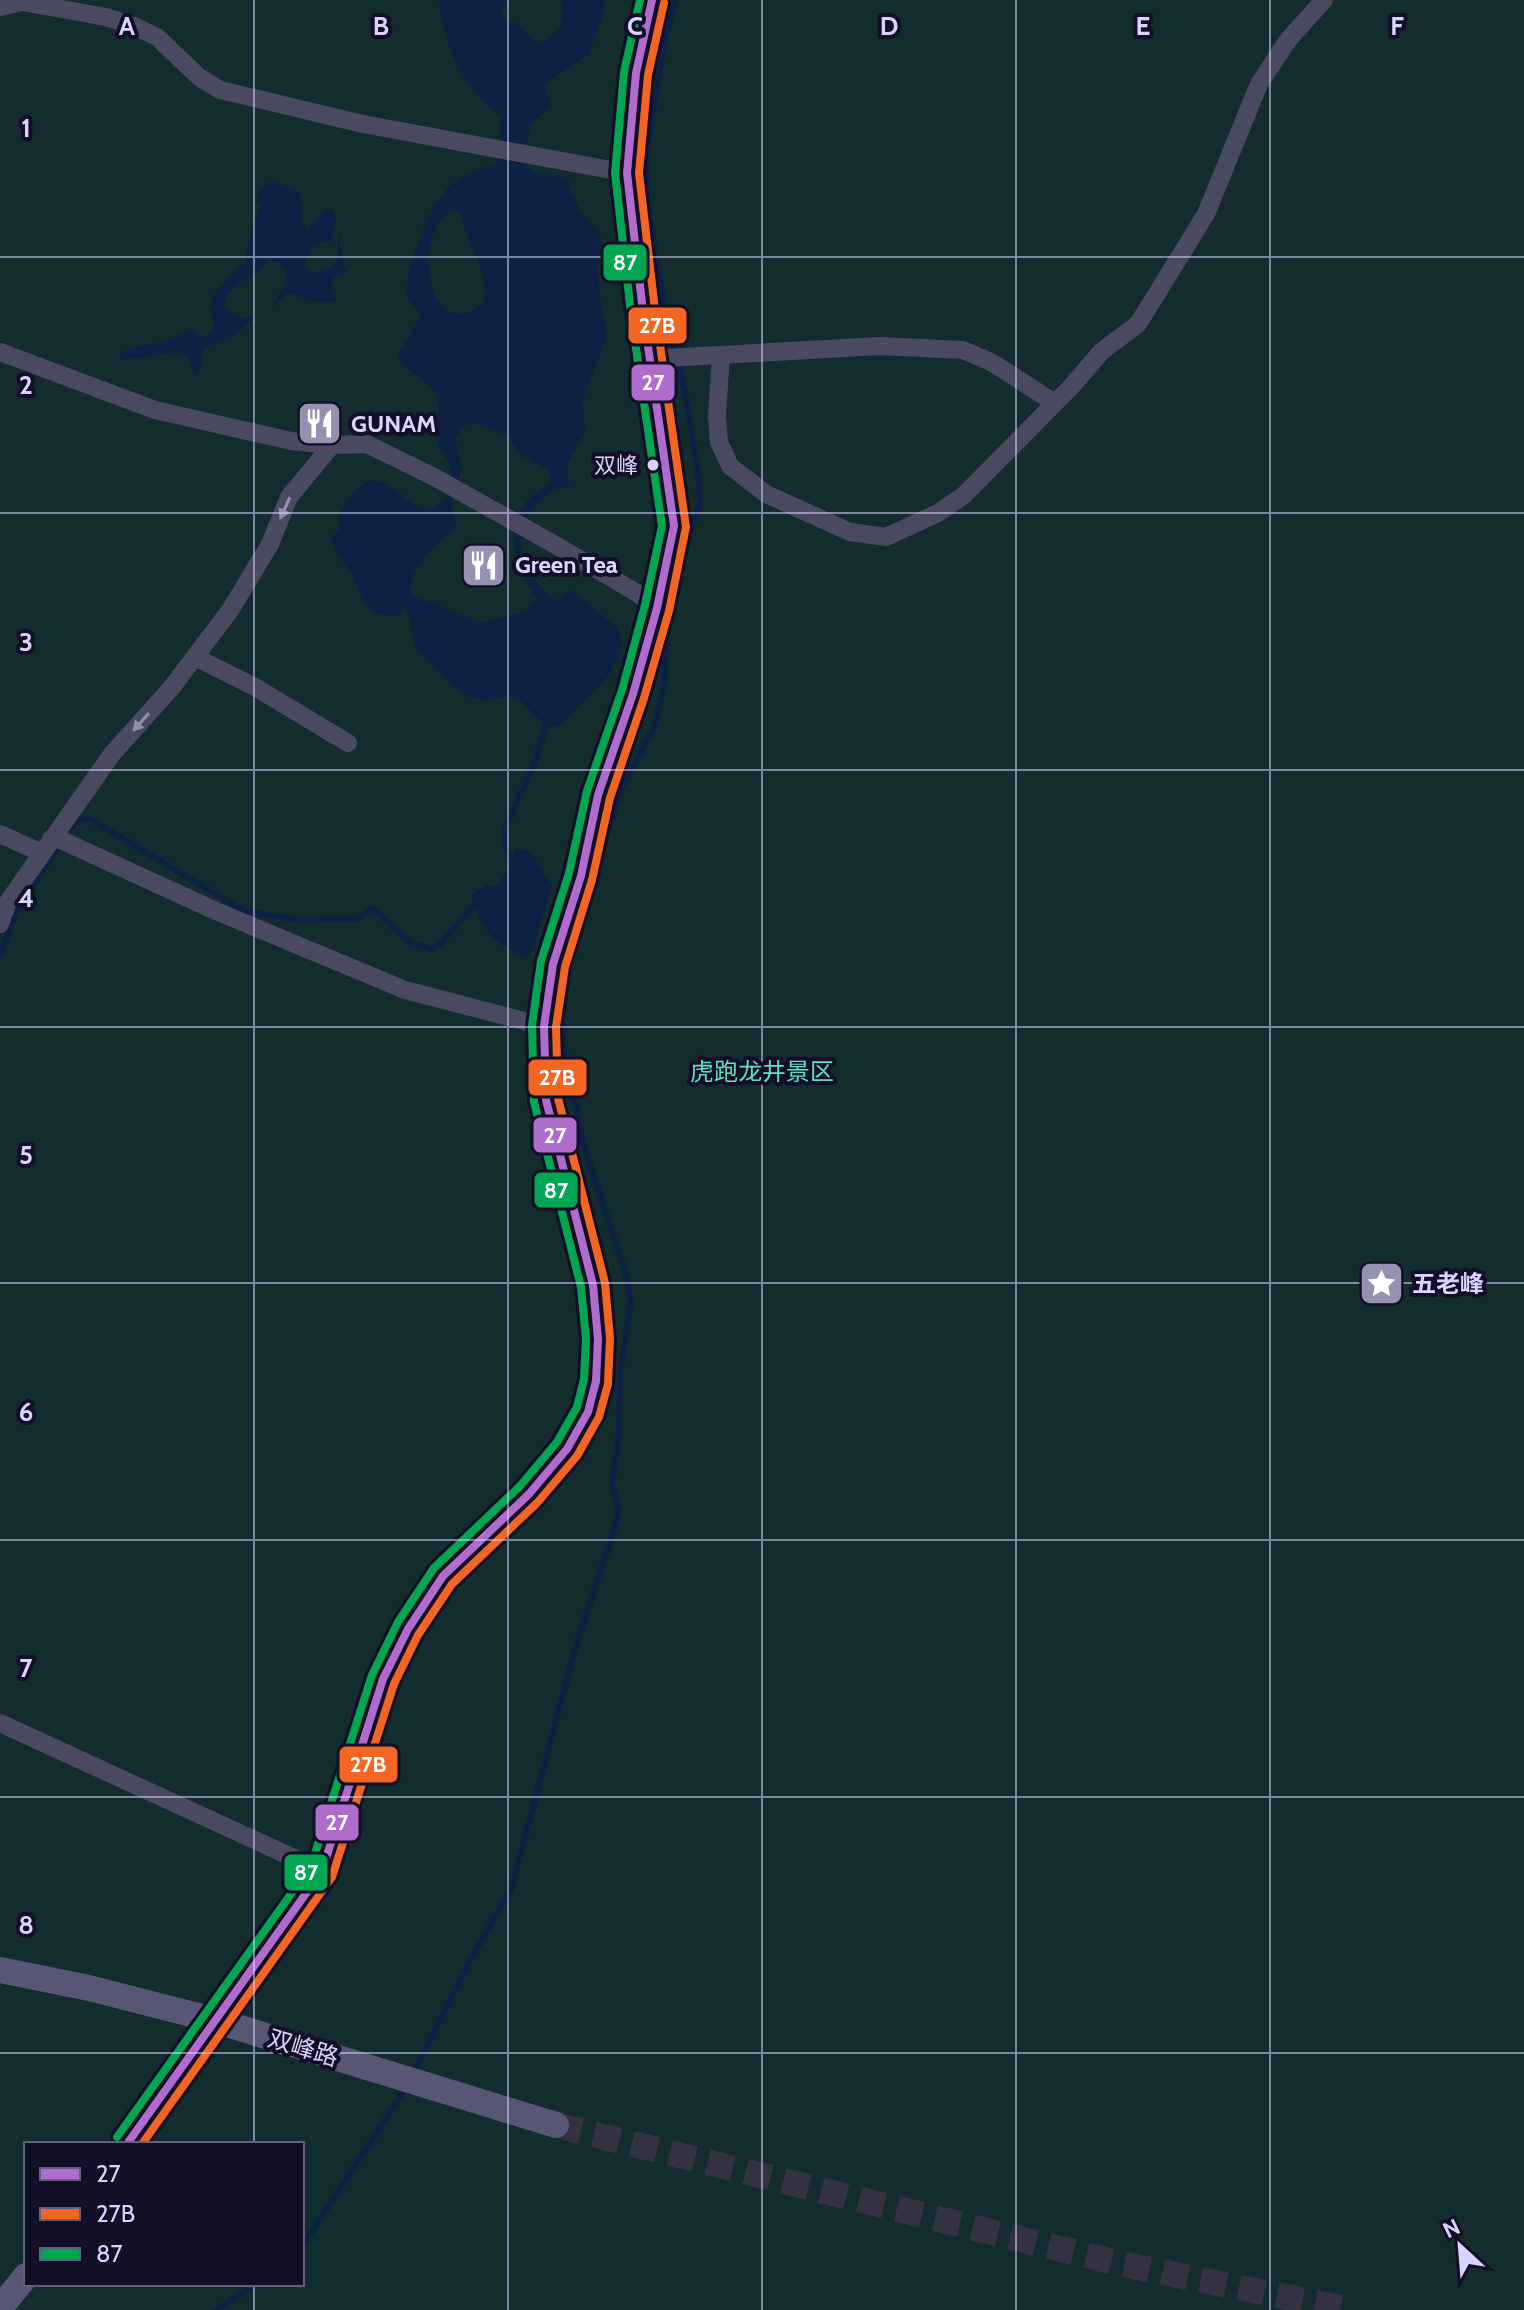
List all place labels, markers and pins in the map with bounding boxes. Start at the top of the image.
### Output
restaurant icon: GUNAM [296,400,344,448]
place label: GUNAM [351,409,436,438]
place label: 双峰 [594,452,638,479]
marker: 双峰 [645,457,661,473]
restaurant icon: Green Tea [460,541,508,589]
place label: Green Tea [515,550,618,579]
place icon: 五老峰 [1357,1260,1405,1308]
place label: 五老峰 [1412,1269,1484,1298]

